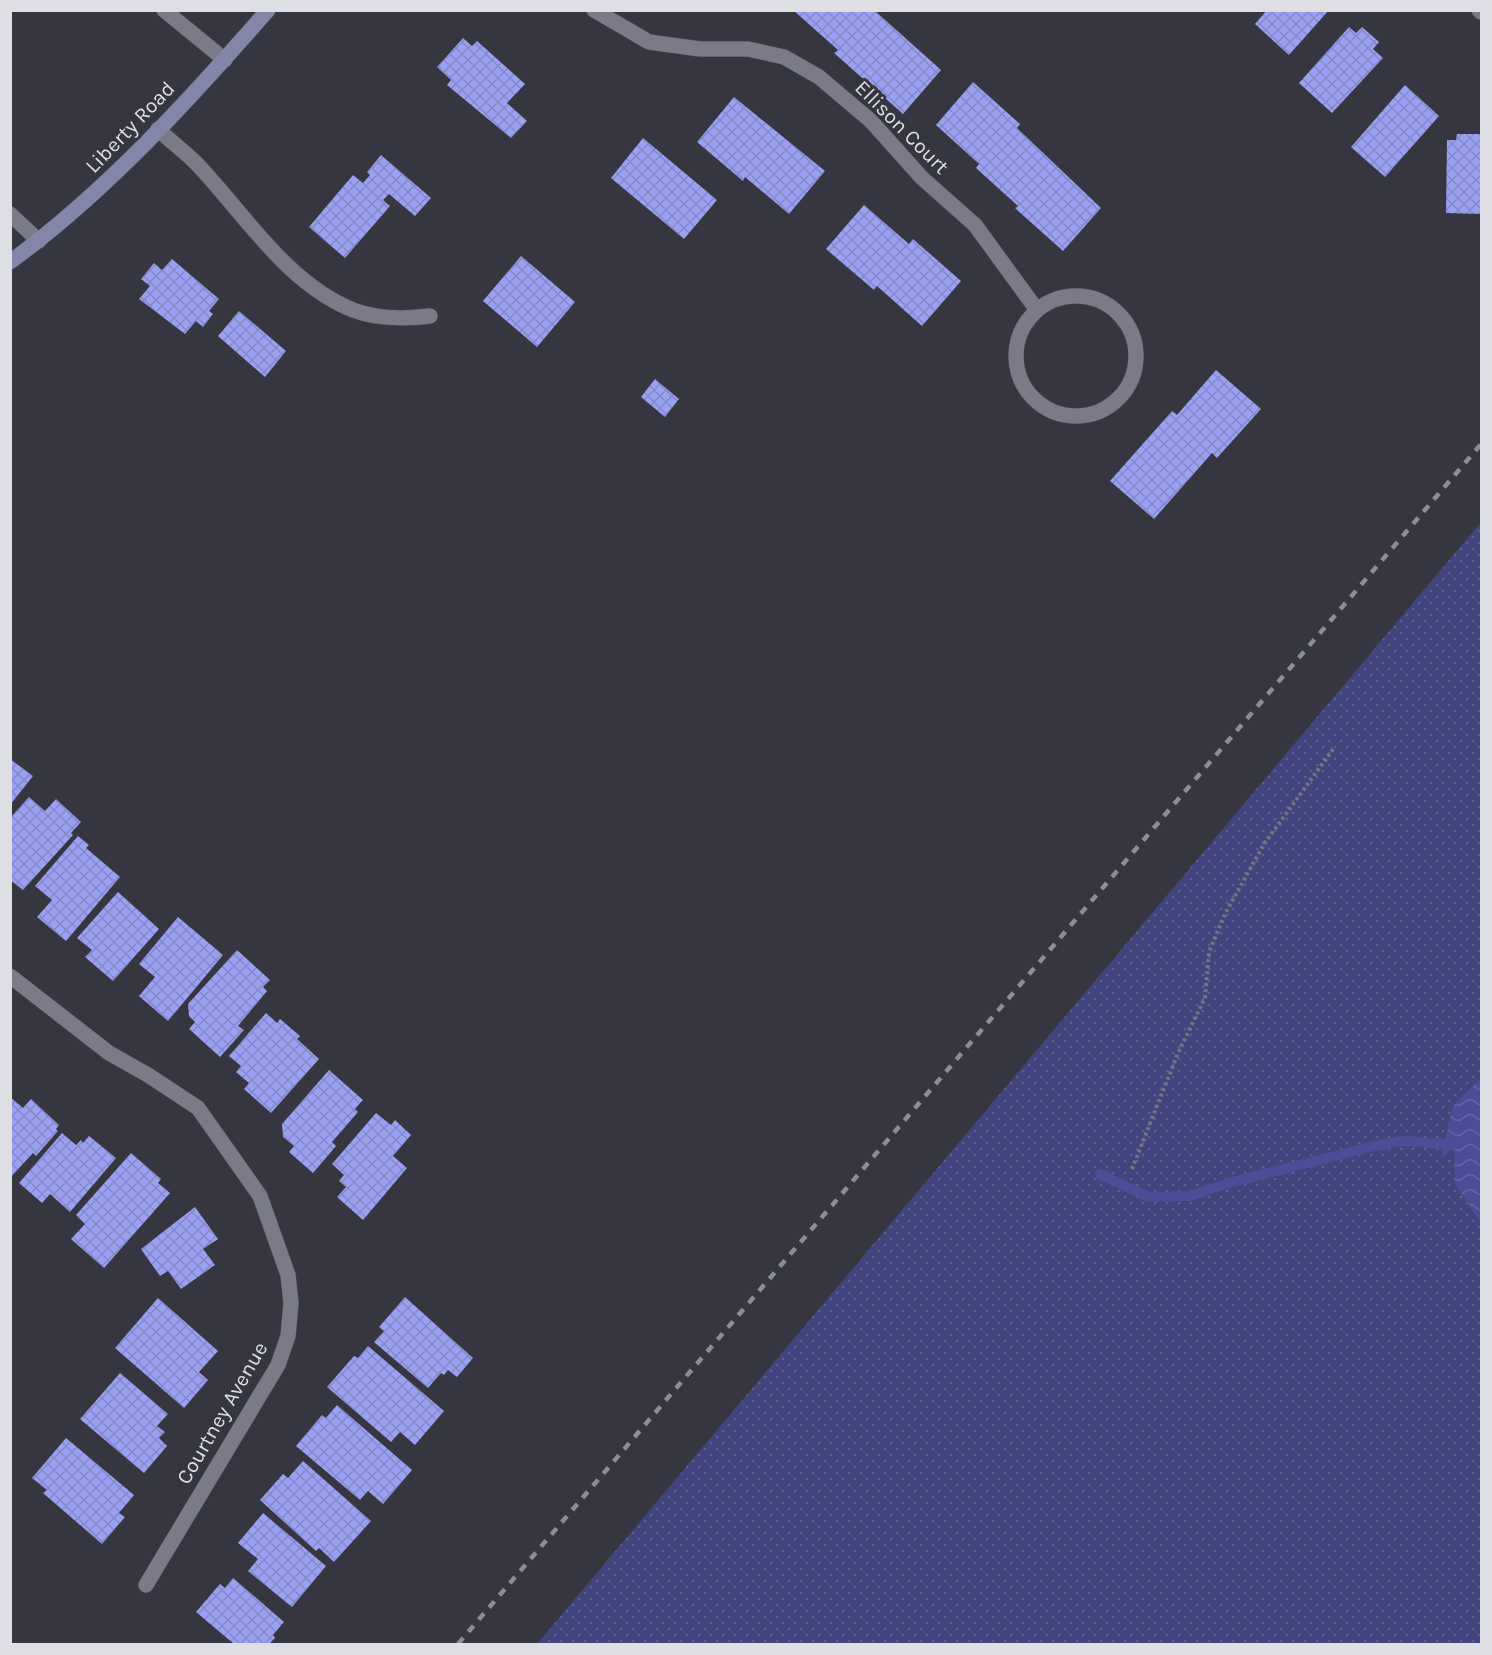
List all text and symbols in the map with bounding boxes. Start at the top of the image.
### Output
street label: Ellison Court [850,75,954,179]
street label: Liberty Road [80,76,180,178]
street label: Courtney Avenue [172,1338,272,1488]

